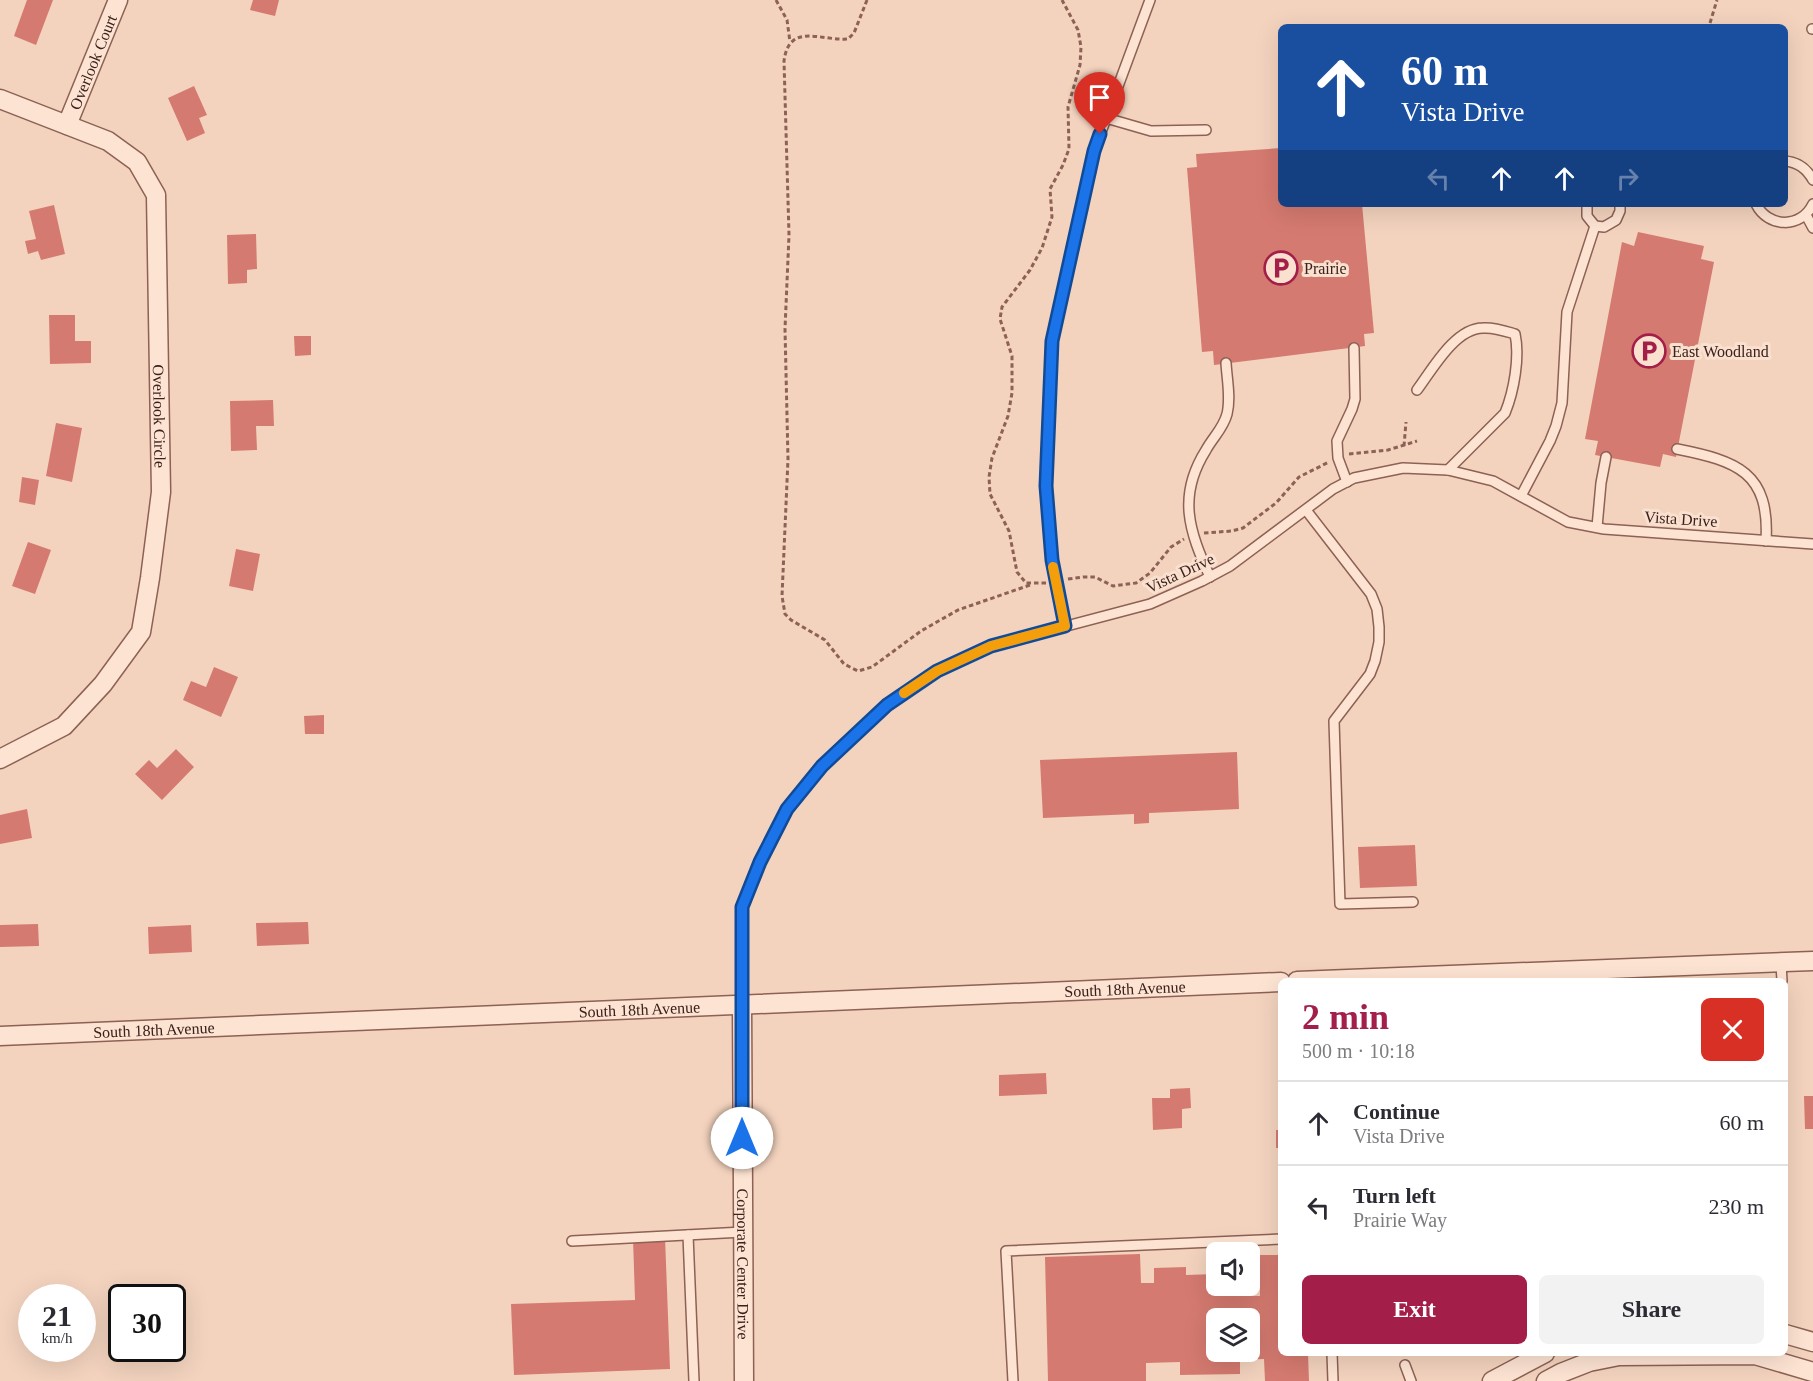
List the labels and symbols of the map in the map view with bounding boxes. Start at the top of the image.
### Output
street label: Overlook Court [66,12,120,112]
pin [1074,72,1125,134]
parking icon: Prairie [1263,250,1299,286]
place label: Prairie [1304,260,1347,277]
parking icon: East Woodland [1631,333,1667,369]
place label: East Woodland [1672,343,1769,360]
street label: Overlook Circle [150,364,169,468]
street label: Vista Drive [1644,508,1718,530]
street label: Vista Drive [1143,550,1217,596]
street label: South 18th Avenue [1064,978,1186,1000]
street label: South 18th Avenue [578,998,701,1020]
street label: South 18th Avenue [93,1018,215,1041]
position arrow [710,1106,774,1170]
street label: Corporate Center Drive [734,1188,752,1340]
speed limit sign: 30 [108,1284,186,1362]

